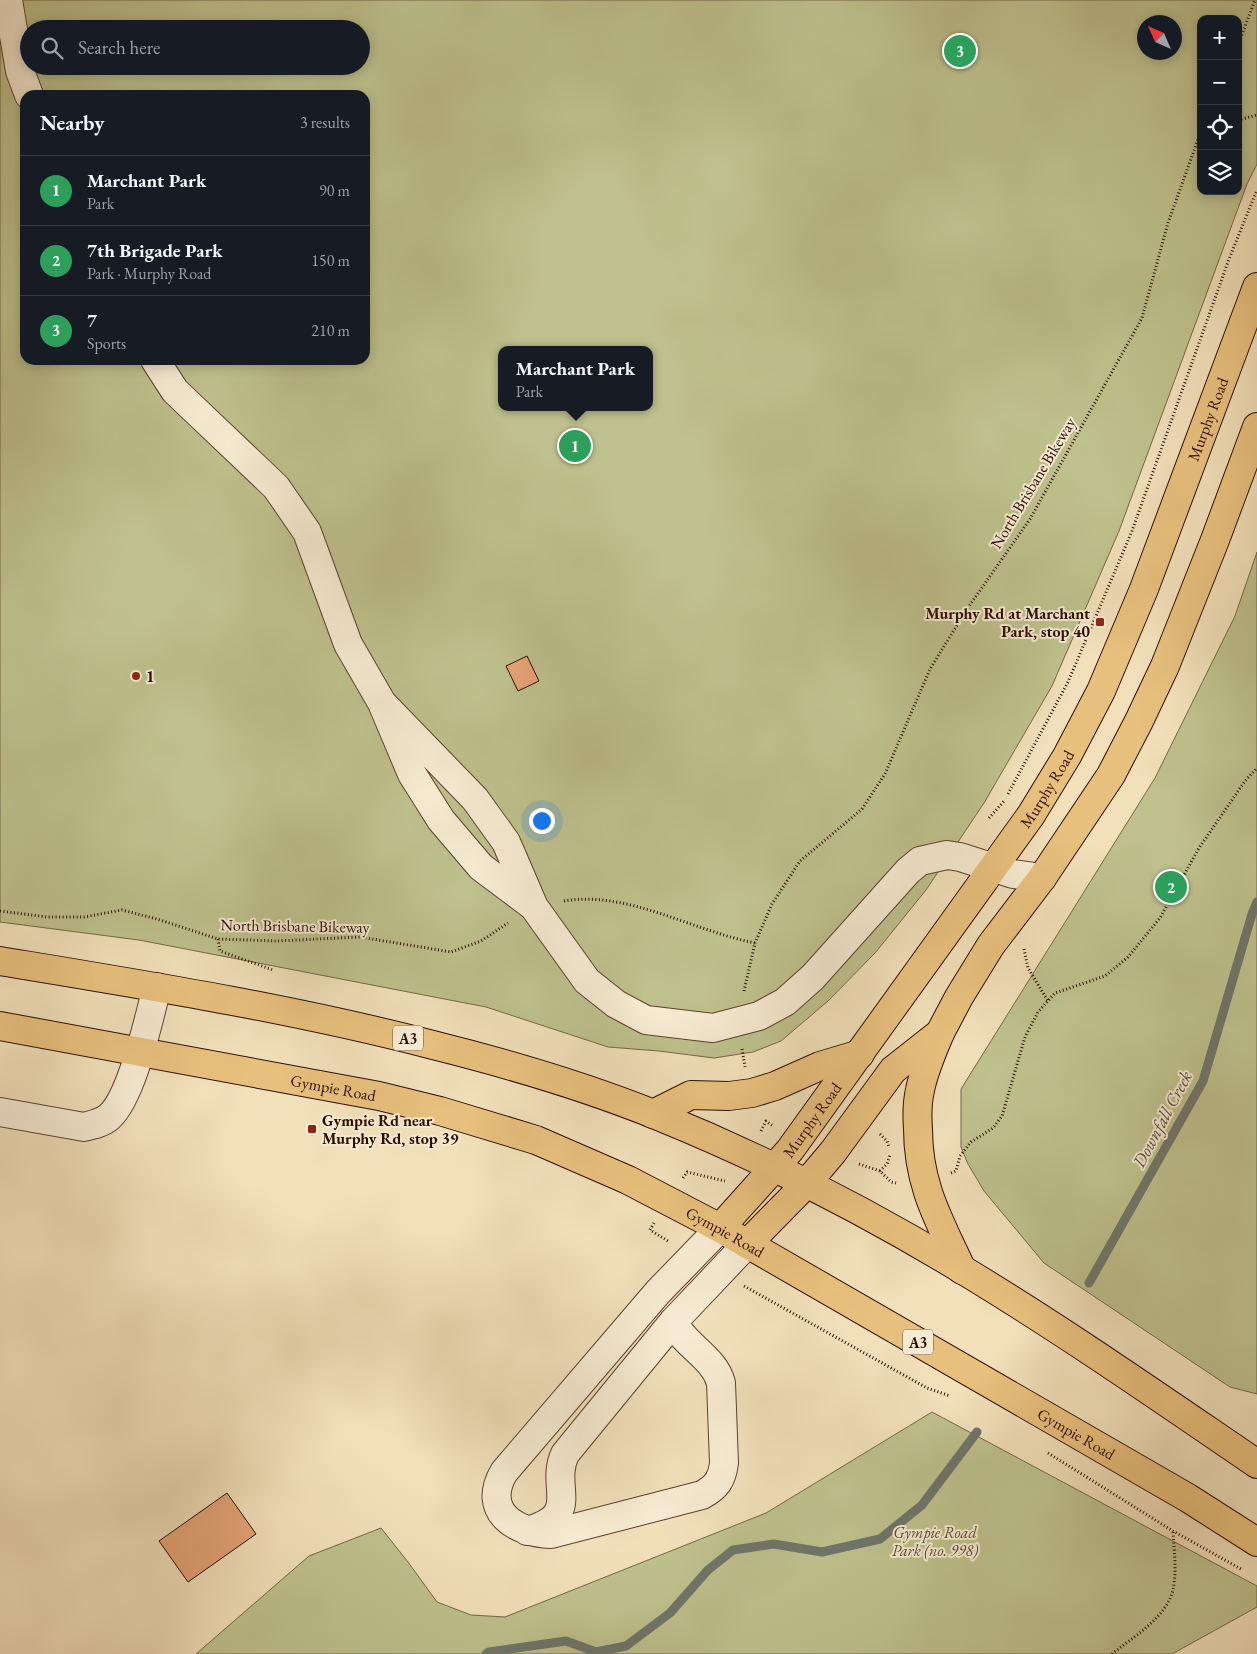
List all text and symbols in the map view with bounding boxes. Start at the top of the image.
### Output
north arrow [1137,15,1182,60]
map controls [1197,15,1242,195]
button: + [1197,15,1242,60]
search box [20,20,370,75]
pin: 3 [944,32,976,70]
icon: search [38,34,66,62]
text: Search here [78,35,160,60]
button: − [1197,60,1242,105]
button: locate [1197,105,1242,150]
text: Nearby [40,109,104,136]
text: 3 results [300,112,350,133]
button: layers [1197,150,1242,195]
text: Marchant Park [87,168,206,193]
text: 1 [52,180,60,201]
text: 90 m [319,180,350,201]
text: Park [87,193,114,214]
text: 7th Brigade Park [87,238,223,263]
text: 2 [52,250,60,271]
text: 150 m [311,250,350,271]
text: Park · Murphy Road [87,263,211,284]
text: 7 [87,308,97,333]
text: 3 [52,320,60,341]
text: 210 m [311,320,350,341]
text: Sports [87,333,126,354]
popup [498,346,653,411]
text: Marchant Park [516,356,635,381]
street label: Murphy Road [1182,374,1233,464]
text: Park [516,381,543,402]
street label: North Brisbane Bikeway [986,413,1081,552]
pin: 1 [559,427,591,465]
place label: Murphy Rd at Marchant Park, stop 40 [925,603,1091,642]
marker: Murphy Rd at Marchant Park, stop 40 [1094,616,1106,628]
place label: 1 [146,666,154,687]
marker: 1 [130,670,142,682]
street label: Murphy Road [1015,746,1079,832]
your location [529,808,555,834]
pin: 2 [1155,868,1187,906]
street label: North Brisbane Bikeway [220,914,371,938]
road number: A3 [393,1026,423,1050]
water label: Downfall Creek [1126,1067,1198,1173]
street label: Gympie Road [289,1069,379,1106]
street label: Murphy Road [778,1077,846,1162]
place label: Gympie Rd near Murphy Rd, stop 39 [322,1110,459,1149]
marker: Gympie Rd near Murphy Rd, stop 39 [306,1123,318,1135]
street label: Gympie Road [683,1202,769,1262]
road number: A3 [903,1330,933,1354]
street label: Gympie Road [1034,1403,1120,1465]
park label: Gympie Road Park (no. 998) [892,1522,978,1561]

